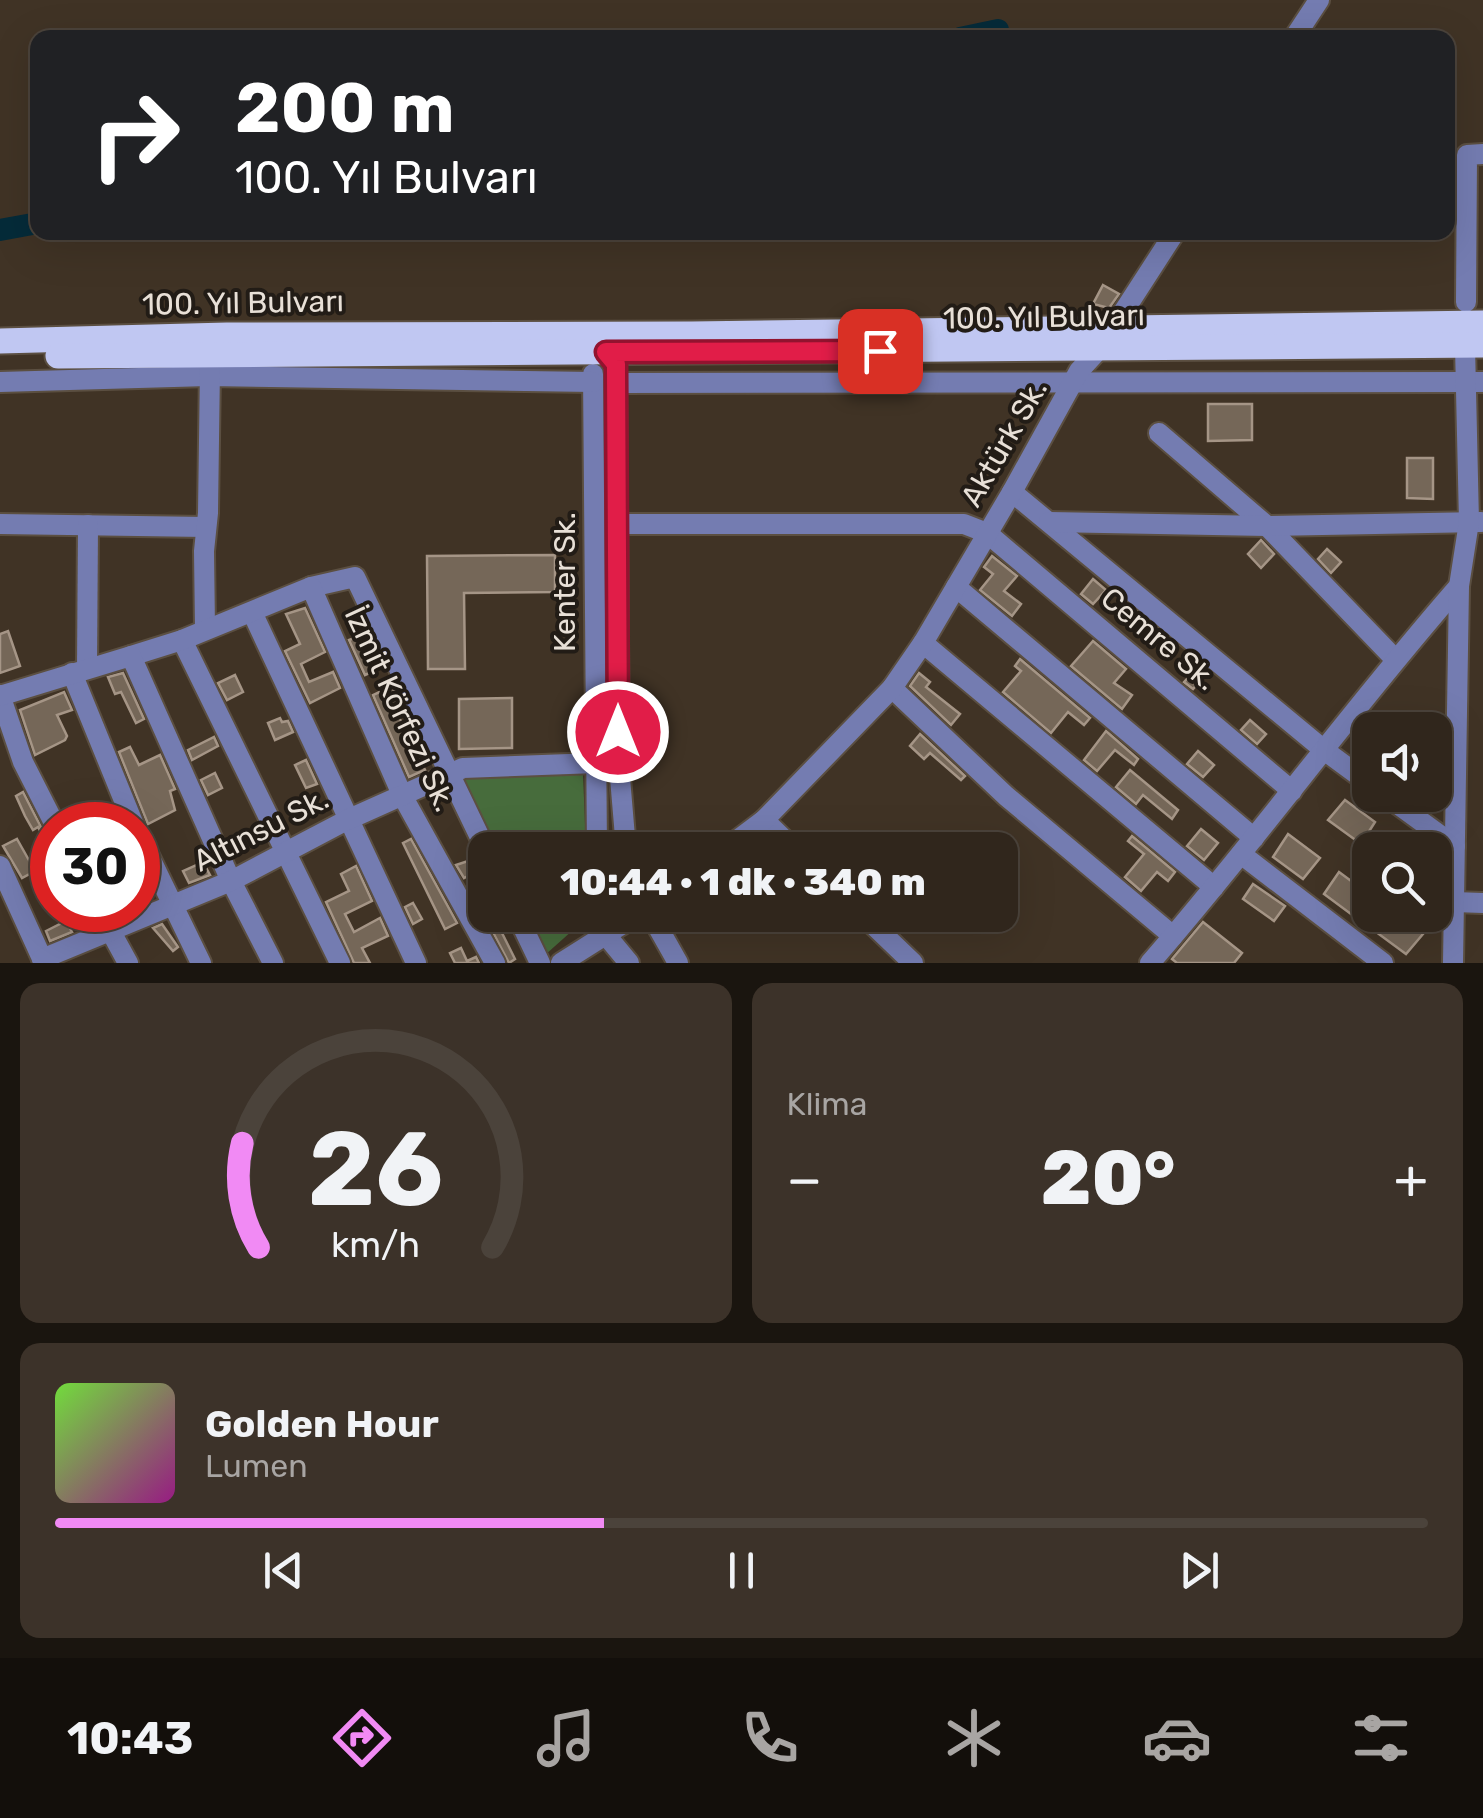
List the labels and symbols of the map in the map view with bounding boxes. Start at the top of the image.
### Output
street label: 100. Yıl Bulvarı [142,283,344,323]
street label: 100. Yıl Bulvarı [943,297,1145,337]
pin [838,309,923,394]
street label: Aktürk Sk. [953,373,1055,513]
street label: Kenter Sk. [547,512,583,652]
street label: Cemre Sk. [1094,580,1224,698]
street label: İzmit Körfezi Sk. [337,601,463,817]
position arrow [566,680,670,784]
street label: Altınsu Sk. [187,781,335,879]
speed limit sign: 30 [30,802,160,932]

